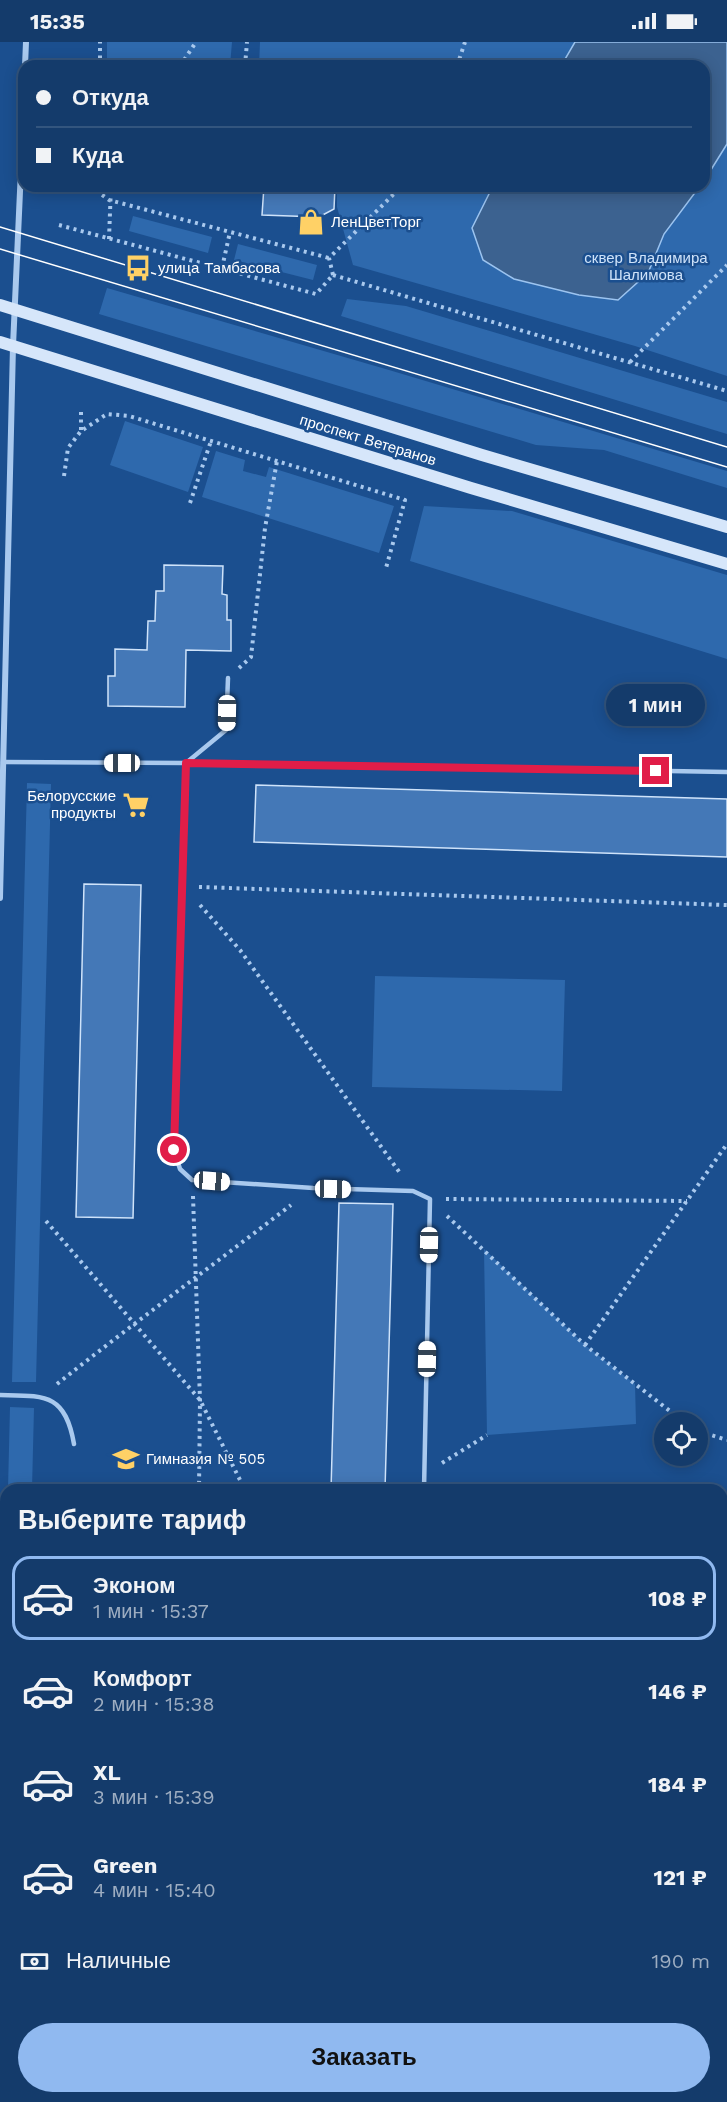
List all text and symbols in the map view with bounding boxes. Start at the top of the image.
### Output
text: 15:35 [30,9,85,34]
text: Откуда [72,85,149,110]
text: Куда [72,143,123,168]
shop icon: ЛенЦветТорг [296,207,326,237]
place label: ЛенЦветТорг [331,213,422,231]
park label: сквер Владимира Шалимова [584,249,708,284]
bus stop icon: улица Тамбасова [123,253,153,283]
place label: улица Тамбасова [158,259,281,277]
street label: проспект Ветеранов [298,411,438,469]
callout: 1 мин [606,684,706,726]
text: 1 мин [629,693,682,717]
car [218,695,236,731]
car [104,754,140,772]
route end [642,757,669,784]
place label: Белорусские продукты [27,787,116,822]
supermarket icon: Белорусские продукты [121,790,151,820]
route start [160,1136,187,1163]
car [193,1171,231,1191]
car [315,1180,351,1198]
car [420,1227,438,1263]
car [418,1341,436,1377]
map controls [654,1412,708,1466]
button: locate [654,1412,708,1466]
school or university icon: Гимназия № 505 [111,1444,141,1474]
place label: Гимназия № 505 [146,1450,265,1468]
text: Выберите тариф [18,1504,246,1536]
icon: car [21,1571,75,1625]
text: Эконом [93,1573,176,1598]
text: 108 ₽ [648,1586,707,1611]
text: 1 мин · 15:37 [93,1599,209,1623]
icon: car [21,1664,75,1718]
text: Комфорт [93,1666,192,1691]
text: 146 ₽ [648,1679,707,1704]
text: 2 мин · 15:38 [93,1692,215,1716]
icon: car [21,1757,75,1811]
text: XL [93,1760,121,1785]
text: 184 ₽ [648,1772,707,1797]
text: 3 мин · 15:39 [93,1785,215,1809]
icon: car [21,1850,75,1904]
text: Green [93,1853,157,1878]
text: 121 ₽ [653,1865,707,1890]
text: 4 мин · 15:40 [93,1878,216,1902]
icon: cash [18,1945,51,1978]
text: Наличные [66,1948,171,1973]
text: 190 m [652,1949,710,1973]
button: Заказать [18,2023,710,2092]

